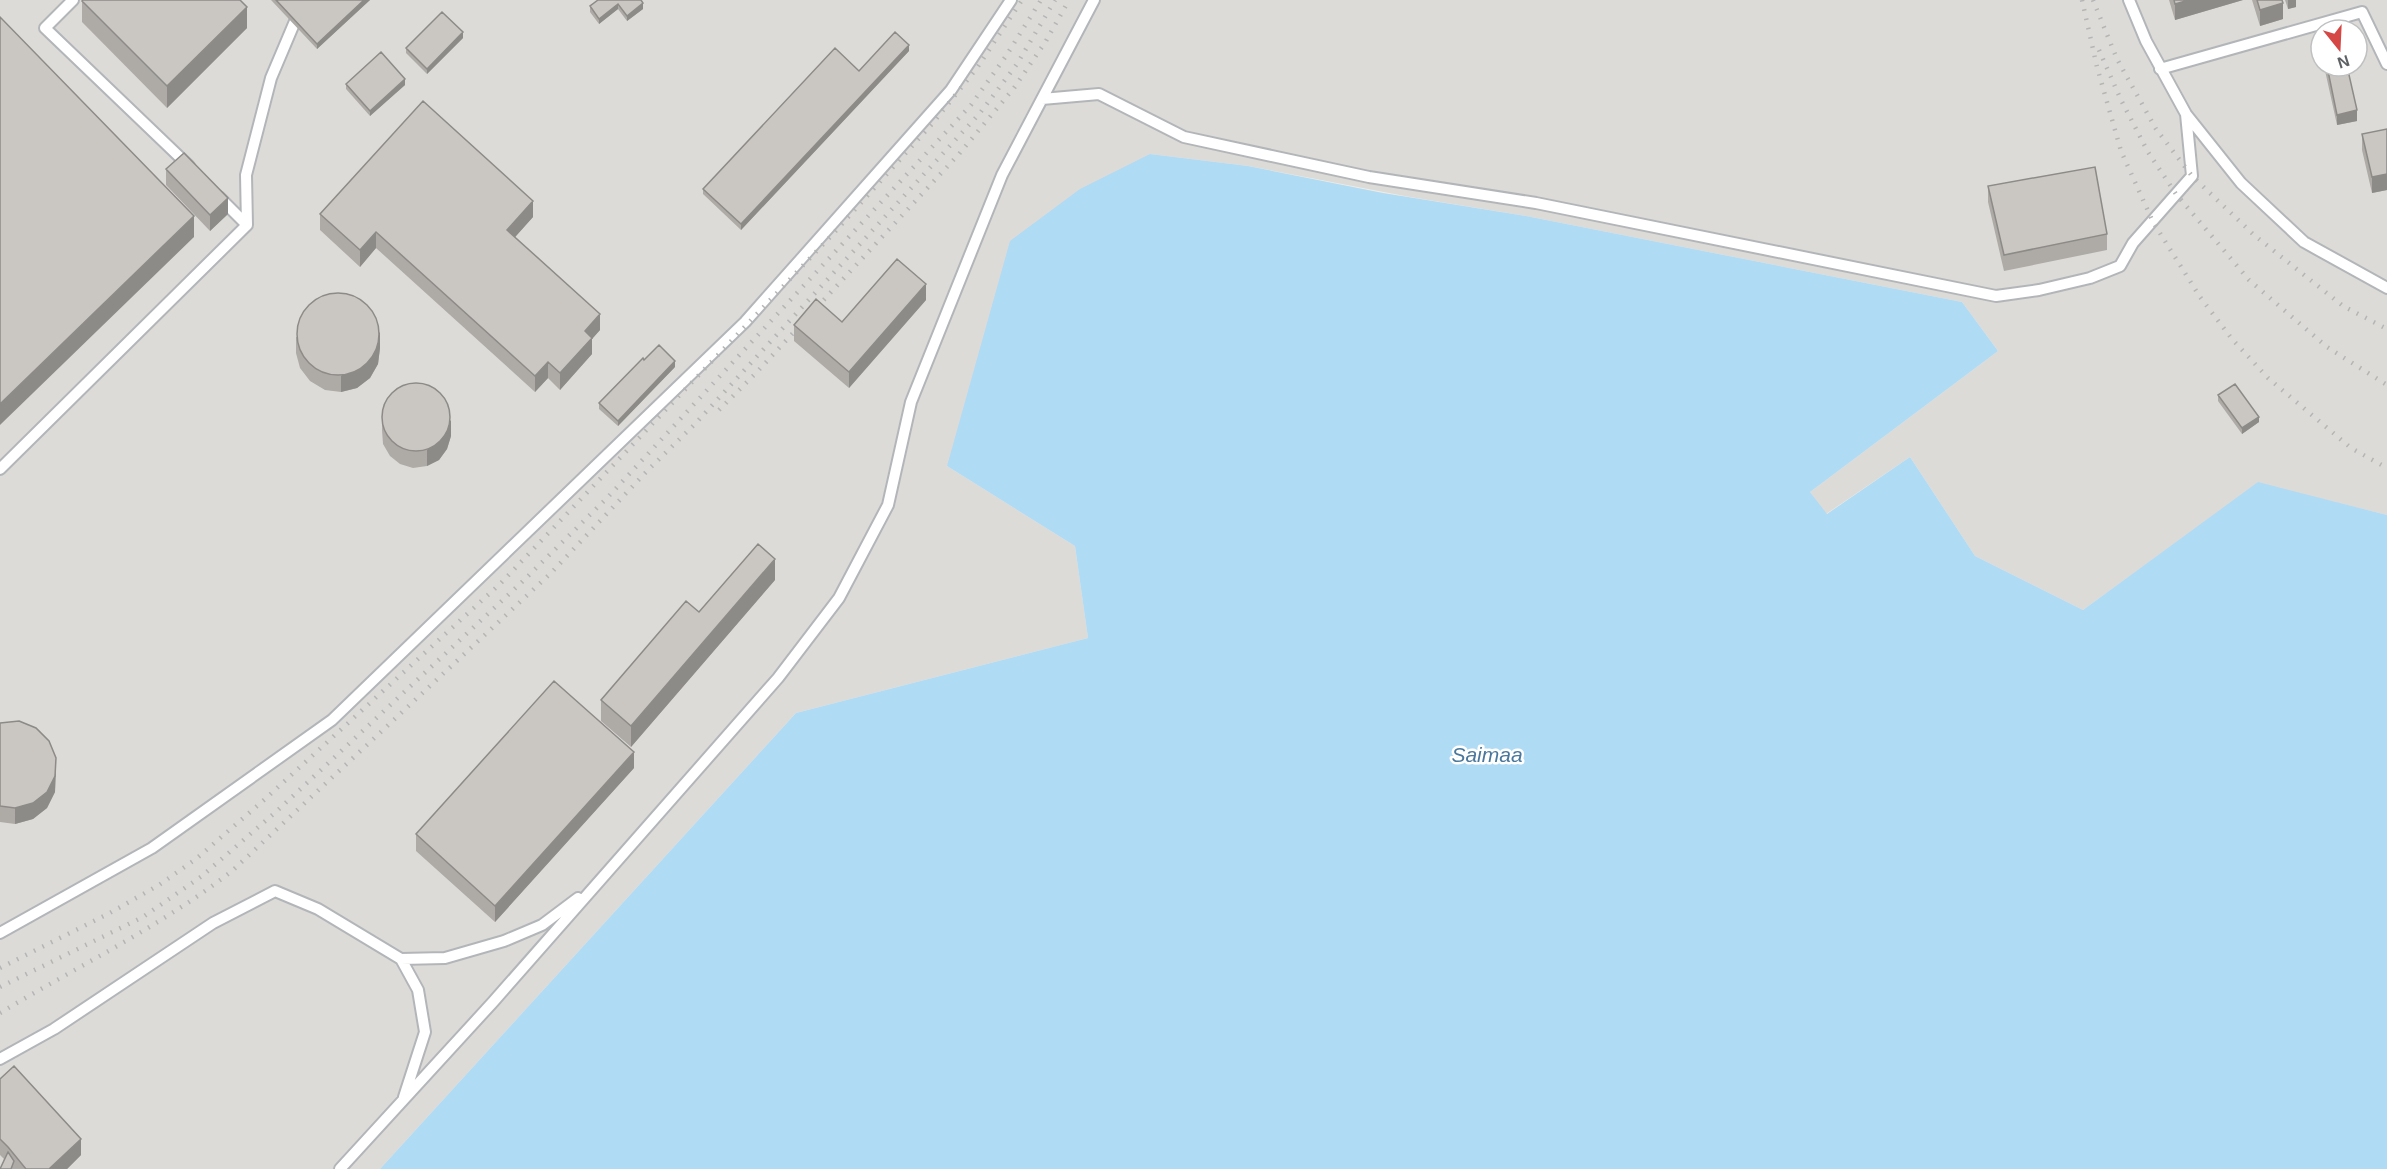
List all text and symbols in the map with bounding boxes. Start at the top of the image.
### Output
north arrow [2309,18,2369,78]
text: N [2335,52,2352,72]
water label: Saimaa [1451,743,1523,766]

